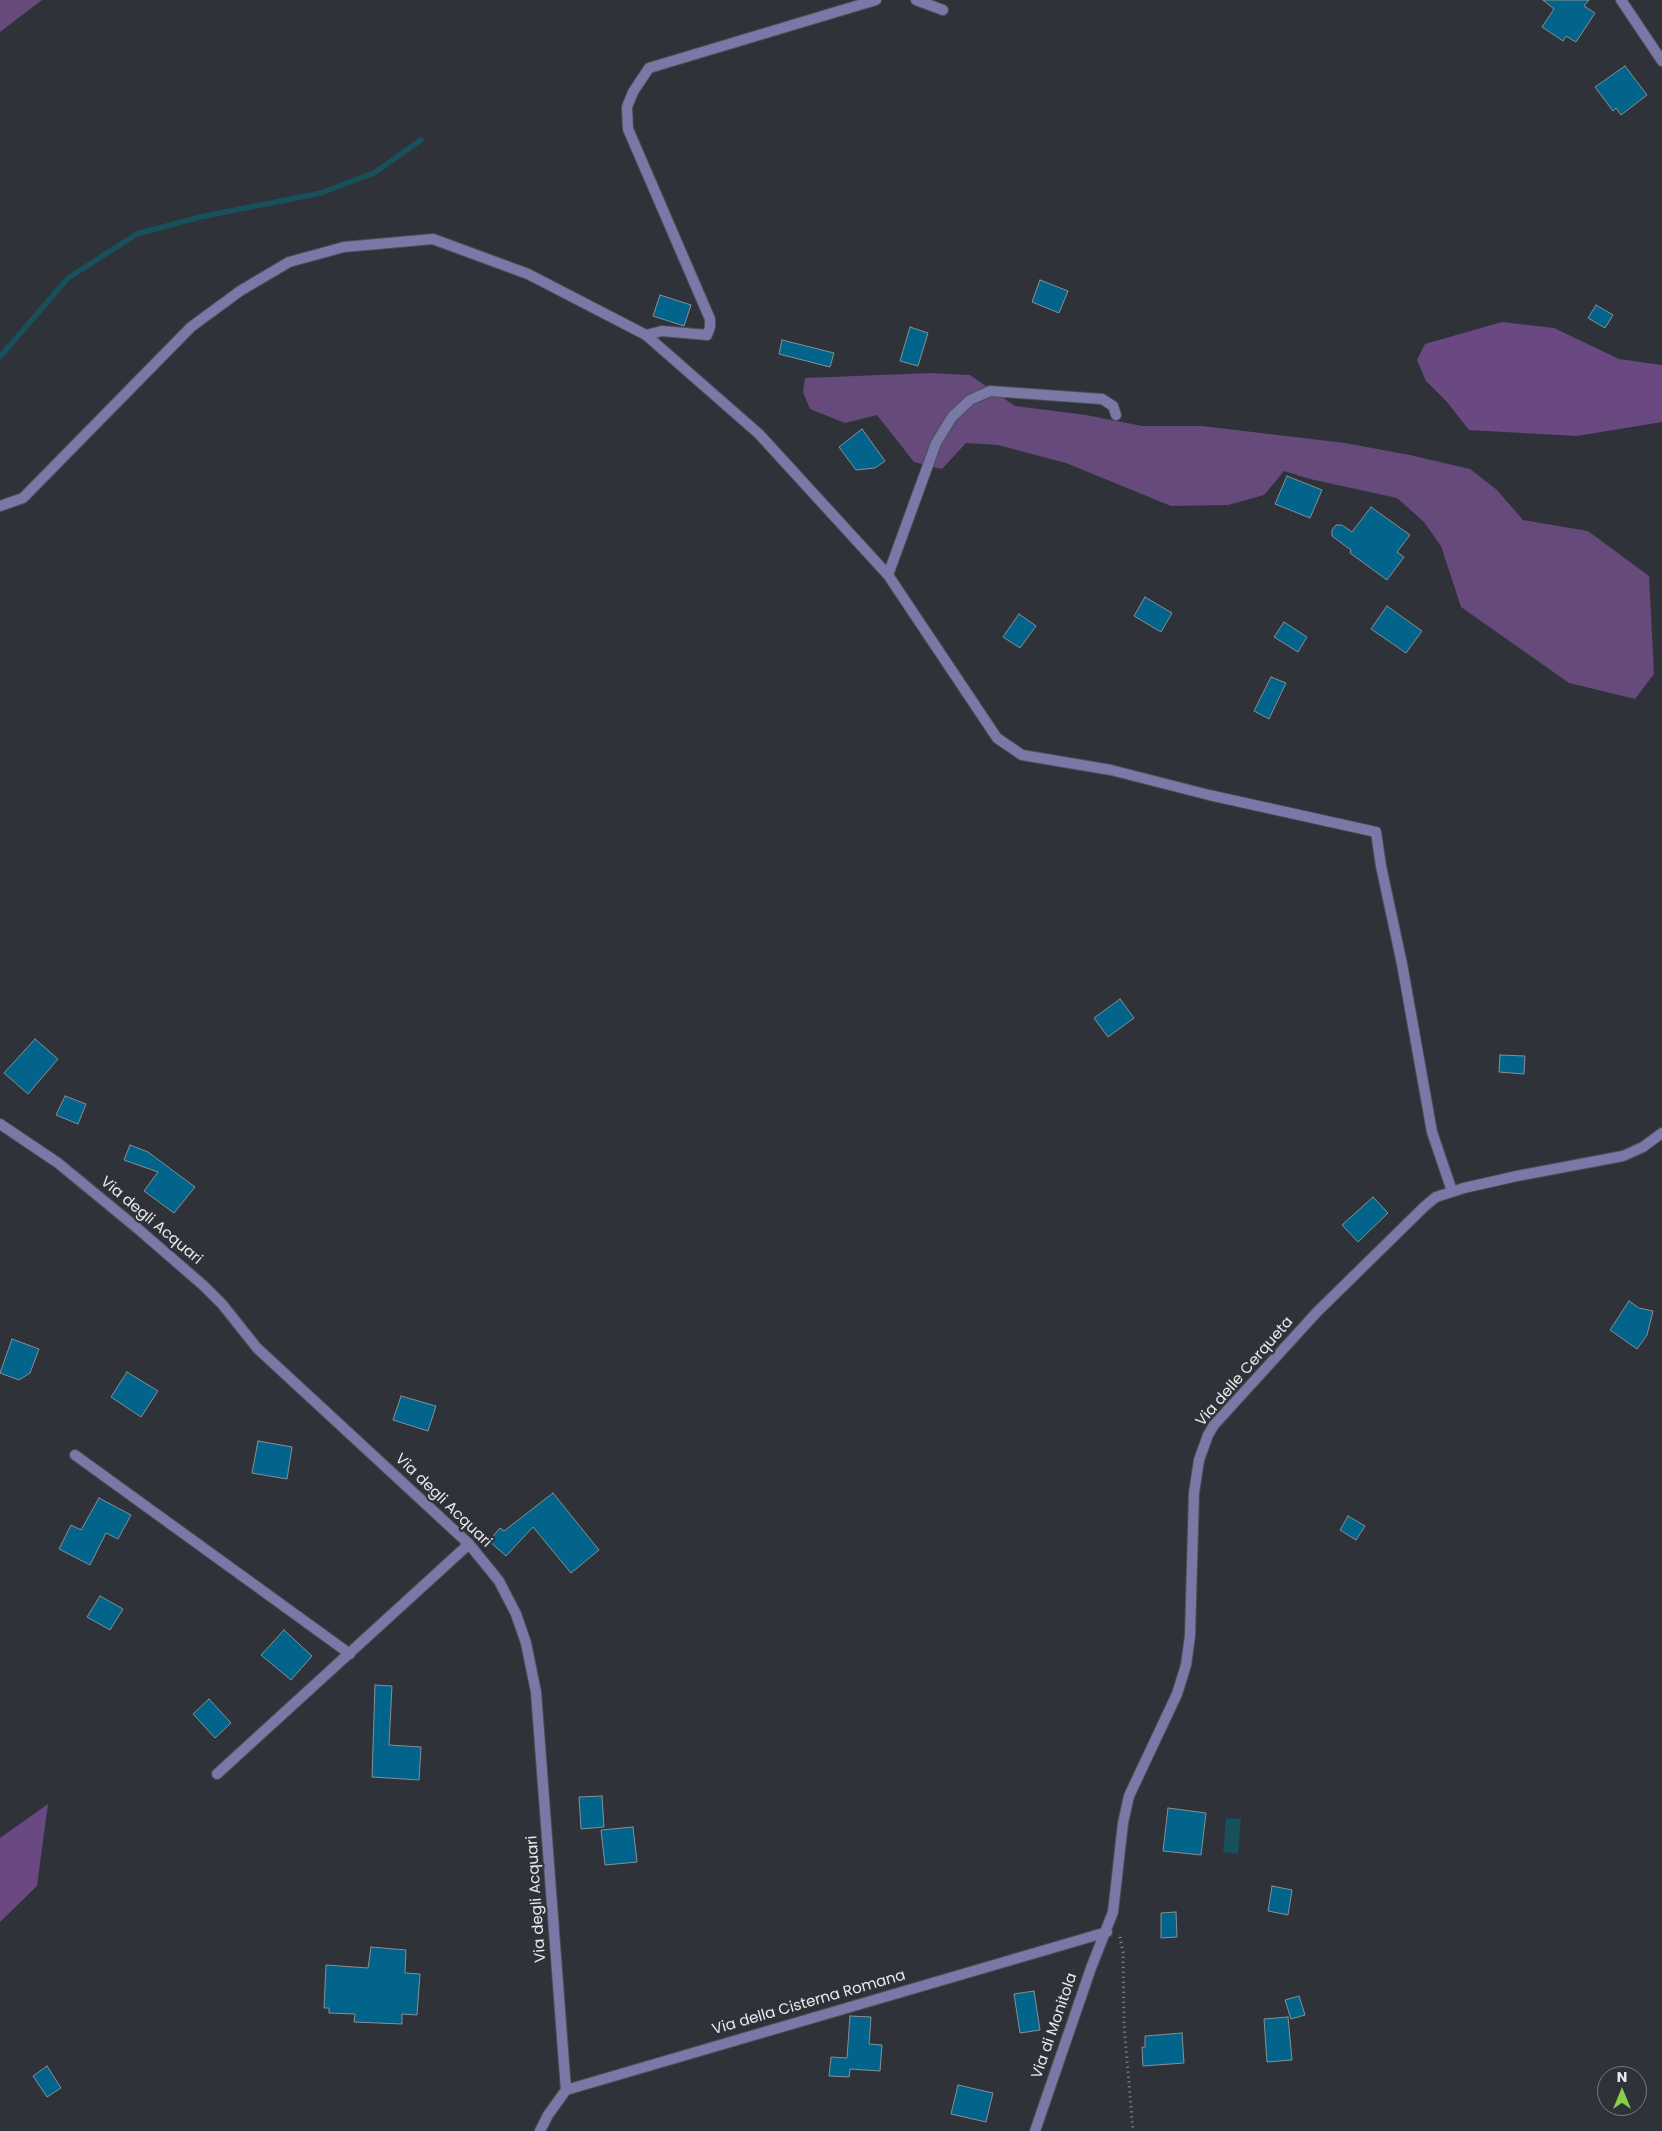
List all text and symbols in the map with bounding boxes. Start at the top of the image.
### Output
street label: Via degli Acquari [96,1173,206,1269]
street label: Via delle Cerqueta [1193,1314,1297,1430]
street label: Via degli Acquari [391,1450,495,1552]
street label: Via degli Acquari [524,1835,550,1963]
street label: Via della Cisterna Romana [710,1967,908,2039]
street label: Via di Monitola [1029,1971,1081,2081]
north arrow [1597,2066,1647,2116]
text: N [1617,2067,1627,2087]

